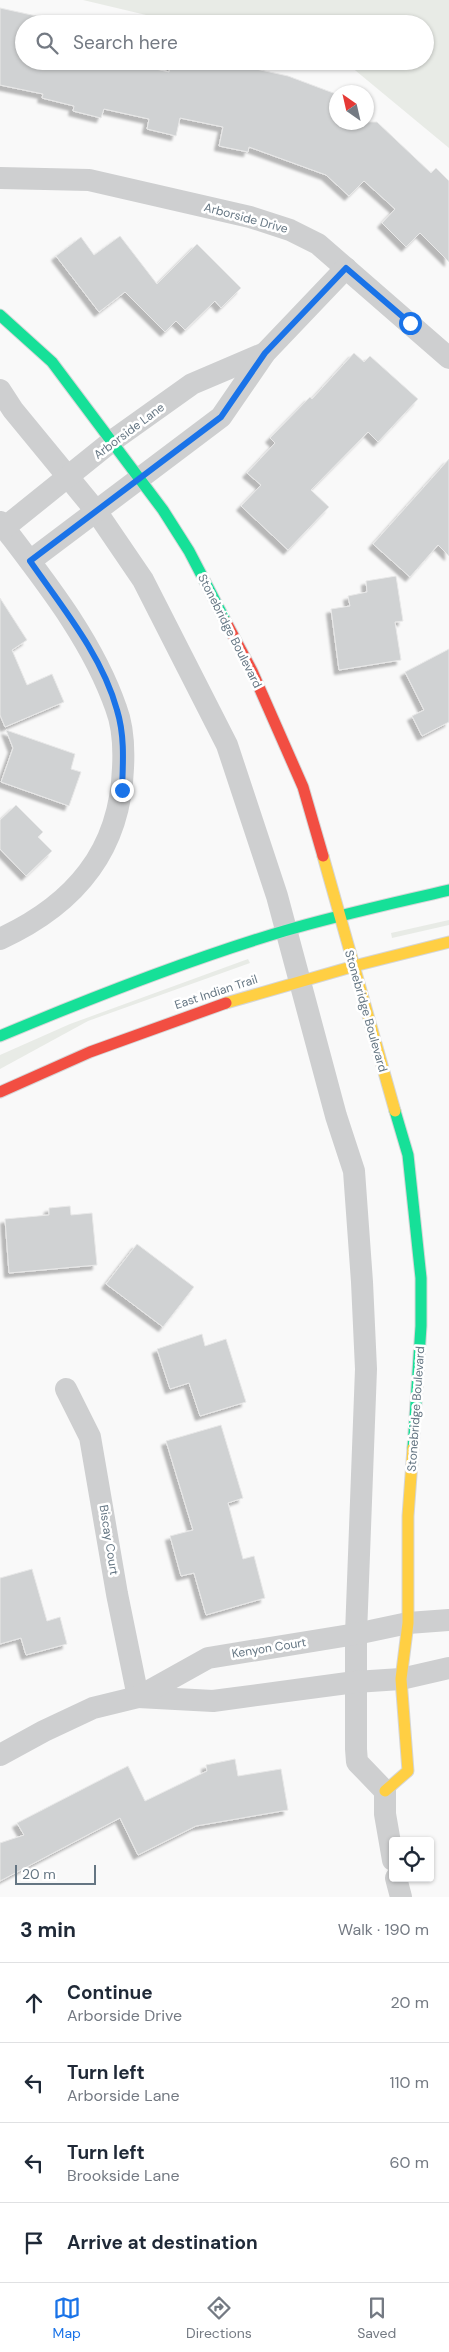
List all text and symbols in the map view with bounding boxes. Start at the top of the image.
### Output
search box [15,15,434,70]
icon: search [33,29,61,57]
text: Search here [73,30,178,55]
north arrow [329,85,374,130]
street label: Arborside Drive [202,199,290,237]
route start [399,312,422,335]
street label: Arborside Lane [90,399,168,463]
street label: Stonebridge Boulevard [194,571,266,691]
route end [111,779,134,802]
street label: Stonebridge Boulevard [341,948,391,1074]
street label: East Indian Trail [173,971,259,1013]
street label: Stonebridge Boulevard [404,1346,428,1472]
street label: Biscay Court [96,1504,122,1577]
street label: Kenyon Court [231,1634,308,1662]
map controls [389,1837,434,1882]
button: locate [389,1837,434,1882]
scale bar [15,1862,96,1885]
text: 20 m [22,1865,56,1883]
text: 3 min [20,1916,76,1944]
text: Walk · 190 m [338,1919,429,1940]
text: Continue [67,1980,153,2005]
icon: ahead [20,1989,48,2017]
text: 20 m [390,1992,429,2013]
text: Arborside Drive [67,2005,182,2026]
text: Turn left [67,2060,145,2085]
icon: left [20,2069,48,2097]
text: 110 m [390,2072,429,2093]
text: Arborside Lane [67,2085,180,2106]
text: Turn left [67,2140,145,2165]
icon: left [20,2149,48,2177]
text: 60 m [389,2152,429,2173]
text: Brookside Lane [67,2165,180,2186]
icon: arrive [20,2229,48,2257]
text: Arrive at destination [67,2230,258,2255]
tab: Map [53,2294,81,2342]
tab: Directions [186,2294,252,2342]
tab: Saved [357,2294,396,2342]

